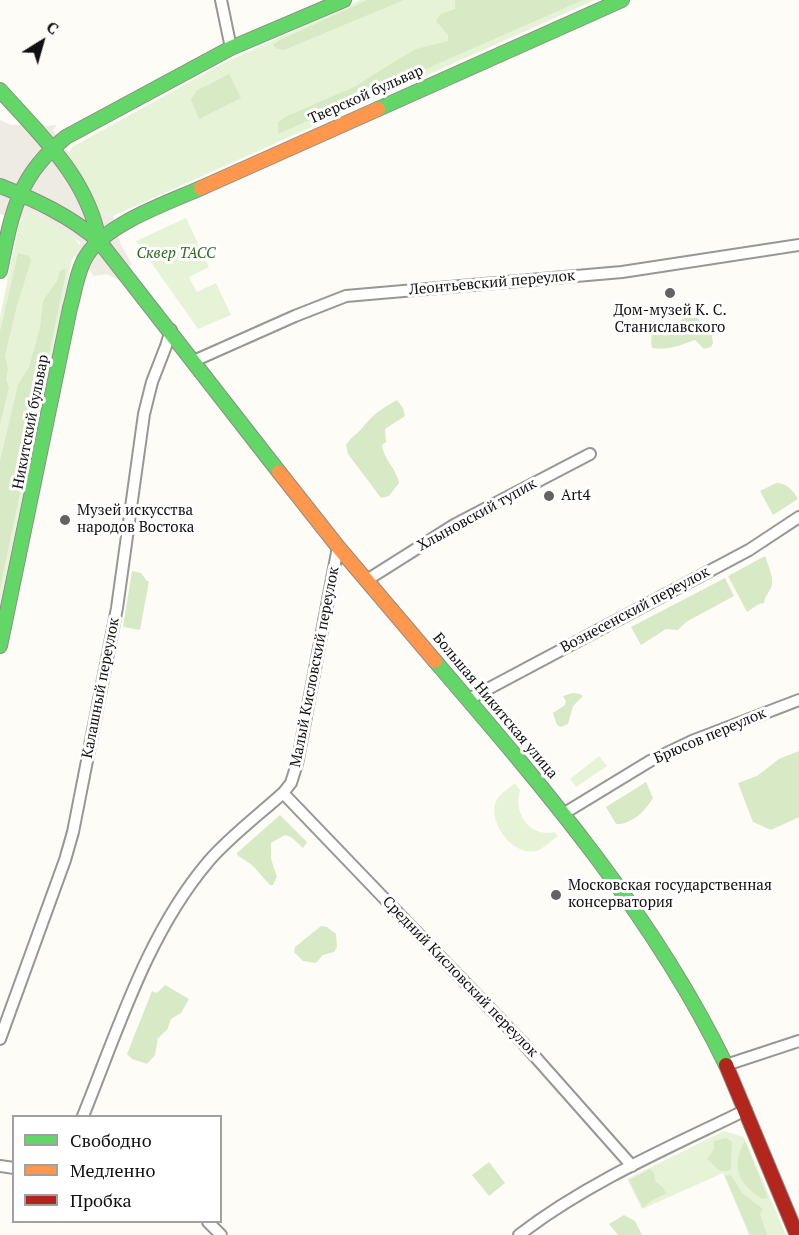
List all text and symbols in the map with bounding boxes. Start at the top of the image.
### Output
north arrow [12,12,72,72]
text: С [42,16,64,40]
street label: Тверской бульвар [306,62,426,128]
park label: Сквер ТАСС [137,245,215,263]
street label: Леонтьевский переулок [408,267,576,299]
marker: Дом-музей К. С. Станиславского [663,286,677,300]
place label: Дом-музей К. С. Станиславского [613,302,727,337]
street label: Никитский бульвар [9,353,53,491]
street label: Хлыновский тупик [414,475,540,555]
place label: Art4 [561,487,591,505]
marker: Art4 [542,489,556,503]
place label: Музей искусства народов Востока [77,502,194,537]
marker: Музей искусства народов Востока [58,513,72,527]
street label: Вознесенский переулок [557,563,713,657]
street label: Малый Кисловский переулок [287,565,343,769]
street label: Калашный переулок [79,616,123,760]
street label: Большая Никитская улица [429,629,561,783]
street label: Брюсов переулок [651,704,769,768]
place label: Московская государственная консерватория [568,877,772,912]
marker: Московская государственная консерватория [549,888,563,902]
street label: Средний Кисловский переулок [378,893,542,1061]
legend [12,1115,222,1223]
text: Свободно [70,1128,152,1152]
text: Медленно [70,1158,156,1182]
text: Пробка [70,1188,132,1212]

